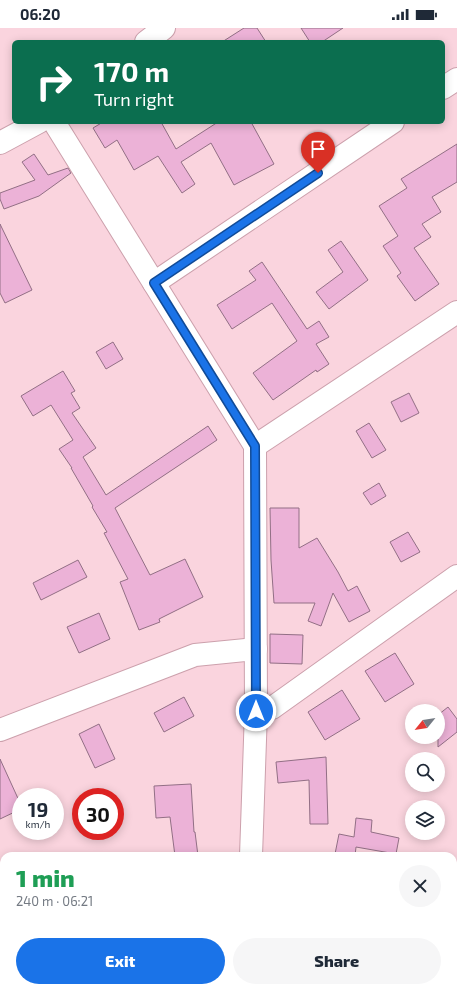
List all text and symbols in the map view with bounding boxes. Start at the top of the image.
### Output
text: 06:20 [20,5,60,23]
text: 170 m [94,54,169,88]
icon: right [28,56,80,108]
text: Turn right [94,88,174,110]
pin [301,132,335,173]
icon: arrive [307,138,329,160]
position arrow [235,690,277,732]
north arrow [405,704,445,744]
map controls [405,704,445,840]
button: search [405,752,445,792]
speed limit sign: 30 [72,788,124,840]
text: 19 [28,797,48,821]
button: layers [405,800,445,840]
text: km/h [26,818,50,830]
text: 1 min [16,863,75,892]
button: close [399,865,441,907]
text: 240 m · 06:21 [16,893,93,909]
button: Exit [16,938,225,984]
button: Share [233,938,441,984]

